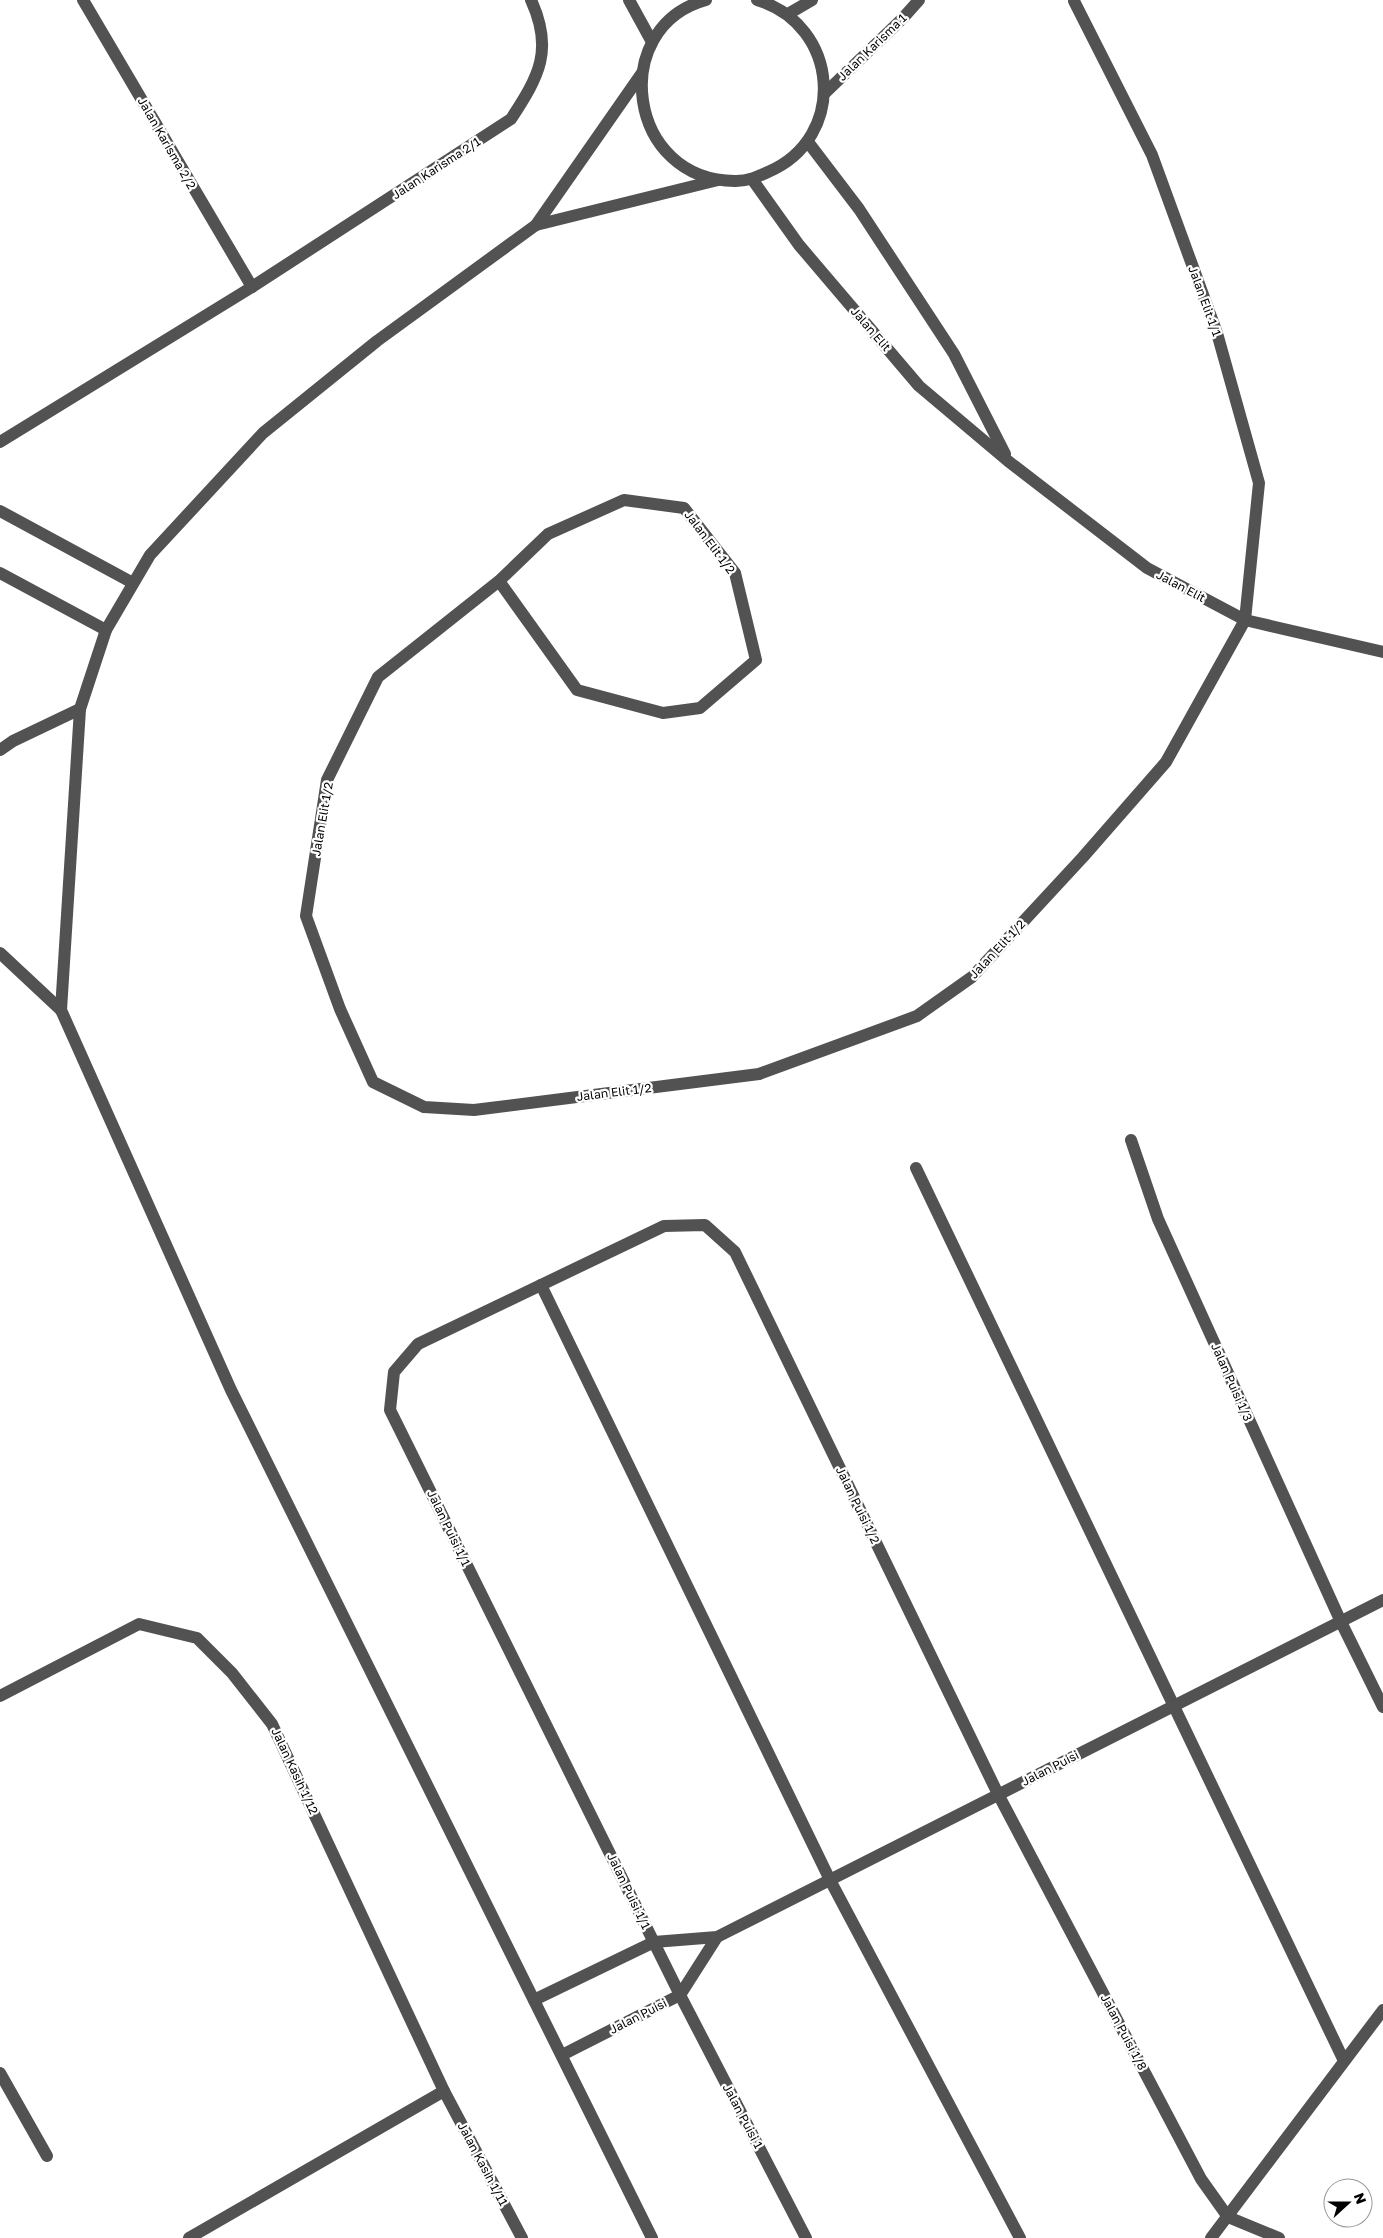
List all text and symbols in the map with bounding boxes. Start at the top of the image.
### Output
street label: Jalan Karisma 1 [834,10,910,84]
street label: Jalan Karisma 2/2 [135,94,199,192]
street label: Jalan Karisma 2/1 [389,134,483,202]
street label: Jalan Elit 1/1 [1185,264,1225,339]
street label: Jalan Elit [848,304,894,354]
street label: Jalan Elit 1/2 [681,507,739,577]
street label: Jalan Elit [1154,567,1208,605]
street label: Jalan Elit 1/2 [308,781,336,857]
street label: Jalan Elit 1/2 [966,916,1028,982]
street label: Jalan Elit 1/2 [576,1080,652,1104]
street label: Jalan Puisi 1/3 [1208,1341,1256,1423]
street label: Jalan Puisi 1/2 [833,1464,883,1546]
street label: Jalan Puisi 1/1 [424,1488,474,1569]
street label: Jalan Kasih 1/12 [268,1725,322,1817]
street label: Jalan Puisi [1019,1747,1081,1789]
street label: Jalan Puisi 1/1 [604,1851,654,1932]
street label: Jalan Puisi 1/8 [1098,1991,1150,2073]
street label: Jalan Puisi [607,1995,669,2037]
street label: Jalan Puisi 1 [720,2081,766,2151]
street label: Jalan Kasih 1/11 [455,2120,511,2209]
north arrow [1323,2178,1373,2228]
text: N [1351,2190,1370,2206]

